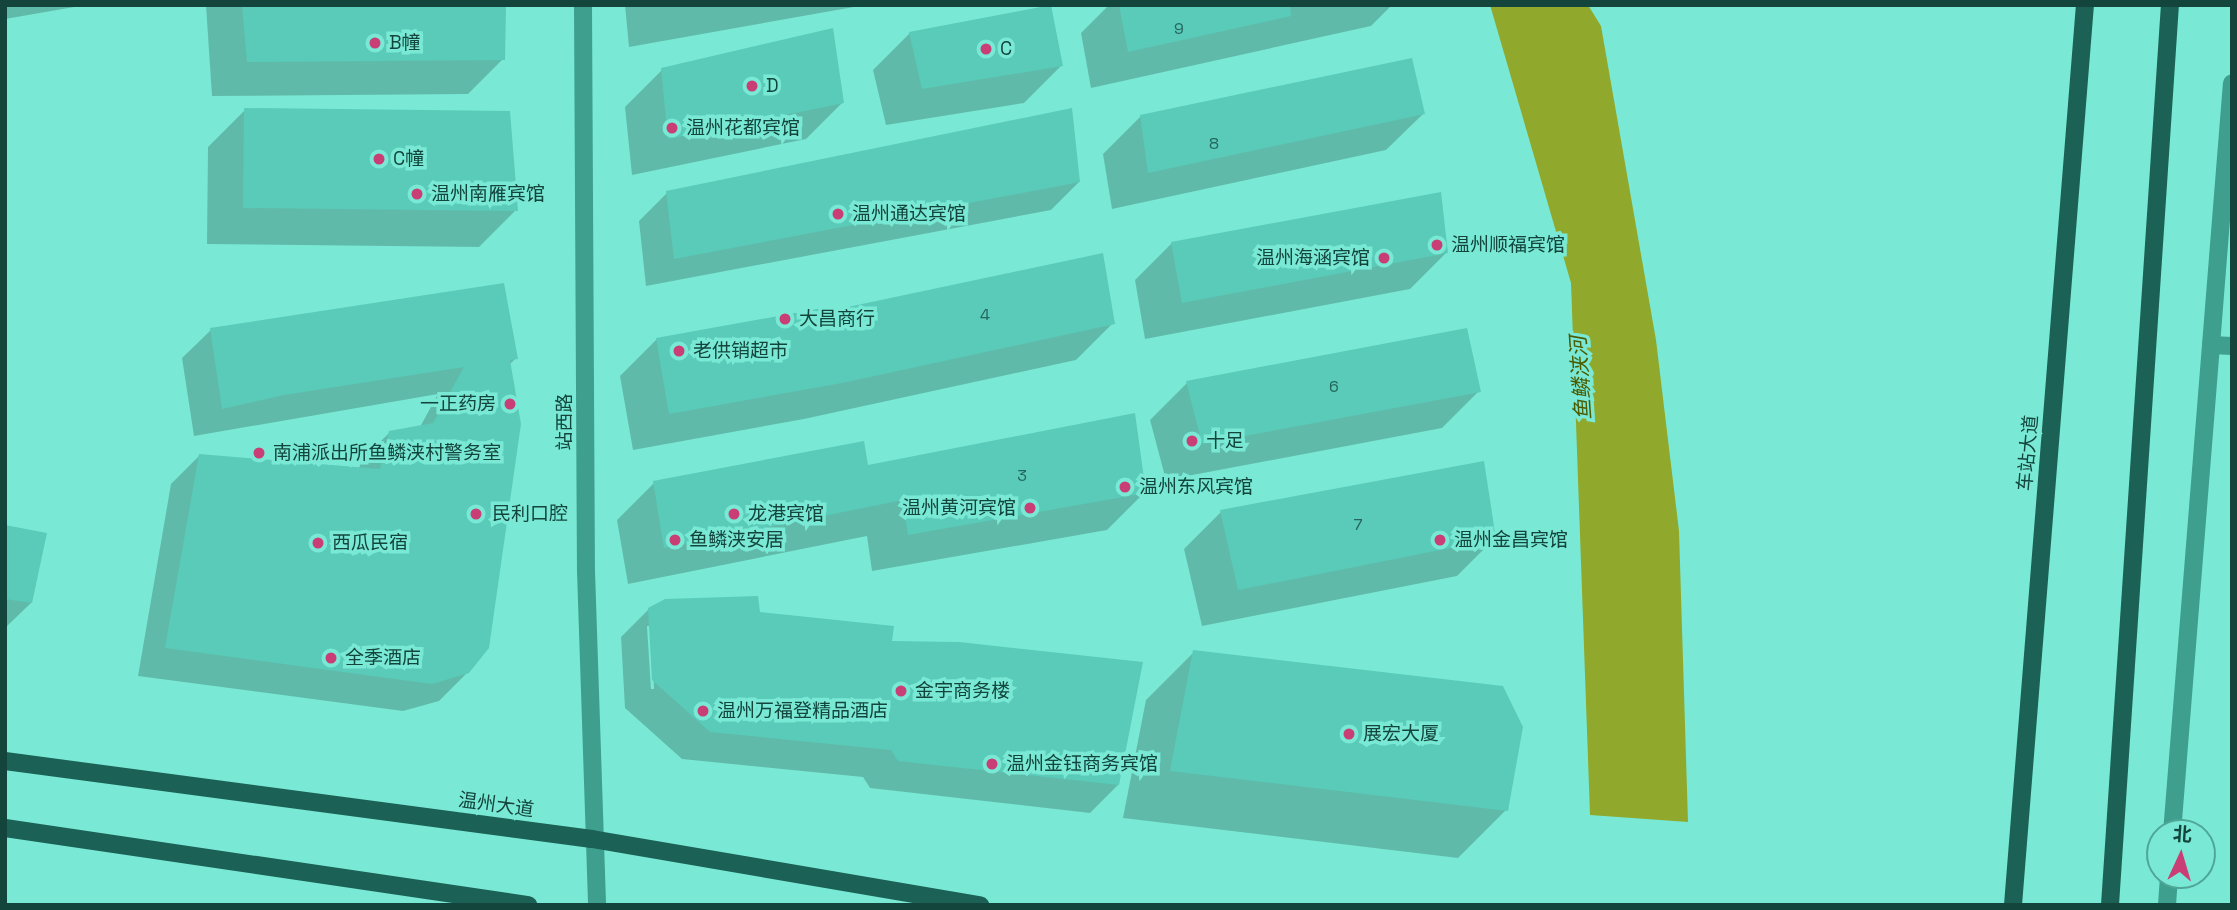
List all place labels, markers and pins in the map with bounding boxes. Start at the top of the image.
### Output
place label: B幢 [389,32,421,54]
marker: B幢 [367,35,383,51]
place label: C [1000,38,1012,60]
marker: C [978,41,994,57]
place label: D [766,75,779,97]
marker: D [744,78,760,94]
place label: 温州花都宾馆 [686,117,800,139]
marker: 温州花都宾馆 [664,120,680,136]
place label: C幢 [393,148,424,170]
marker: C幢 [371,151,387,167]
place label: 温州南雁宾馆 [431,183,545,205]
marker: 温州南雁宾馆 [409,186,425,202]
place label: 温州通达宾馆 [852,203,966,225]
marker: 温州通达宾馆 [830,206,846,222]
place label: 温州顺福宾馆 [1451,234,1565,256]
marker: 温州顺福宾馆 [1429,237,1445,253]
place label: 温州海涵宾馆 [1256,247,1370,269]
marker: 温州海涵宾馆 [1376,250,1392,266]
place label: 大昌商行 [799,308,875,330]
marker: 大昌商行 [777,311,793,327]
place label: 老供销超市 [693,340,788,362]
marker: 老供销超市 [671,343,687,359]
place label: 一正药房 [420,393,496,415]
marker: 一正药房 [502,396,518,412]
place label: 十足 [1206,430,1244,452]
marker: 十足 [1184,433,1200,449]
place label: 南浦派出所鱼鳞浃村警务室 [273,442,501,464]
marker: 南浦派出所鱼鳞浃村警务室 [251,445,267,461]
place label: 温州东风宾馆 [1139,476,1253,498]
marker: 温州东风宾馆 [1117,479,1133,495]
place label: 温州黄河宾馆 [902,497,1016,519]
marker: 温州黄河宾馆 [1022,500,1038,516]
place label: 民利口腔 [492,503,568,525]
place label: 龙港宾馆 [748,503,824,525]
marker: 民利口腔 [466,504,486,524]
marker: 龙港宾馆 [726,506,742,522]
place label: 鱼鳞浃安居 [689,529,784,551]
place label: 温州金昌宾馆 [1454,529,1568,551]
place label: 西瓜民宿 [332,532,408,554]
marker: 鱼鳞浃安居 [667,532,683,548]
marker: 温州金昌宾馆 [1432,532,1448,548]
marker: 西瓜民宿 [310,535,326,551]
place label: 全季酒店 [345,647,421,669]
marker: 全季酒店 [323,650,339,666]
place label: 金宇商务楼 [915,680,1010,702]
marker: 金宇商务楼 [893,683,909,699]
place label: 温州万福登精品酒店 [717,700,888,722]
marker: 温州万福登精品酒店 [695,703,711,719]
place label: 展宏大厦 [1363,723,1439,745]
marker: 展宏大厦 [1341,726,1357,742]
place label: 温州金钰商务宾馆 [1006,753,1158,775]
marker: 温州金钰商务宾馆 [984,756,1000,772]

